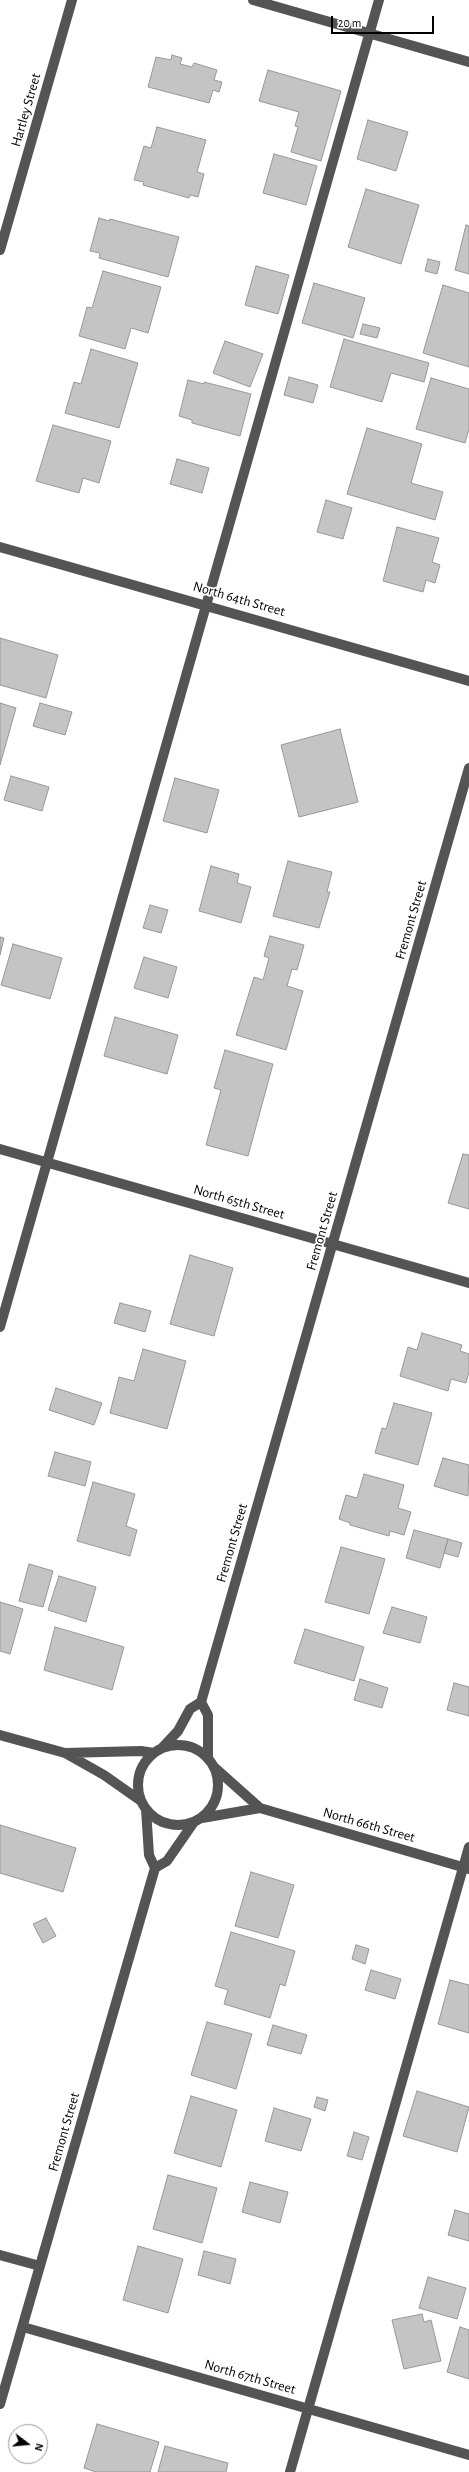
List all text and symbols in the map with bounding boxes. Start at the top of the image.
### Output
scale bar [333,8,436,34]
text: 20 m [338,17,361,29]
street label: Hartley Street [7,71,45,149]
street label: North 64th Street [191,578,287,620]
street label: Fremont Street [392,879,430,961]
street label: North 65th Street [191,1181,287,1223]
street label: Fremont Street [303,1190,341,1272]
street label: Fremont Street [213,1502,251,1584]
street label: North 66th Street [321,1804,417,1846]
street label: Fremont Street [45,2091,83,2173]
street label: North 67th Street [202,2356,298,2398]
north arrow [8,2424,48,2464]
text: N [33,2442,45,2452]

